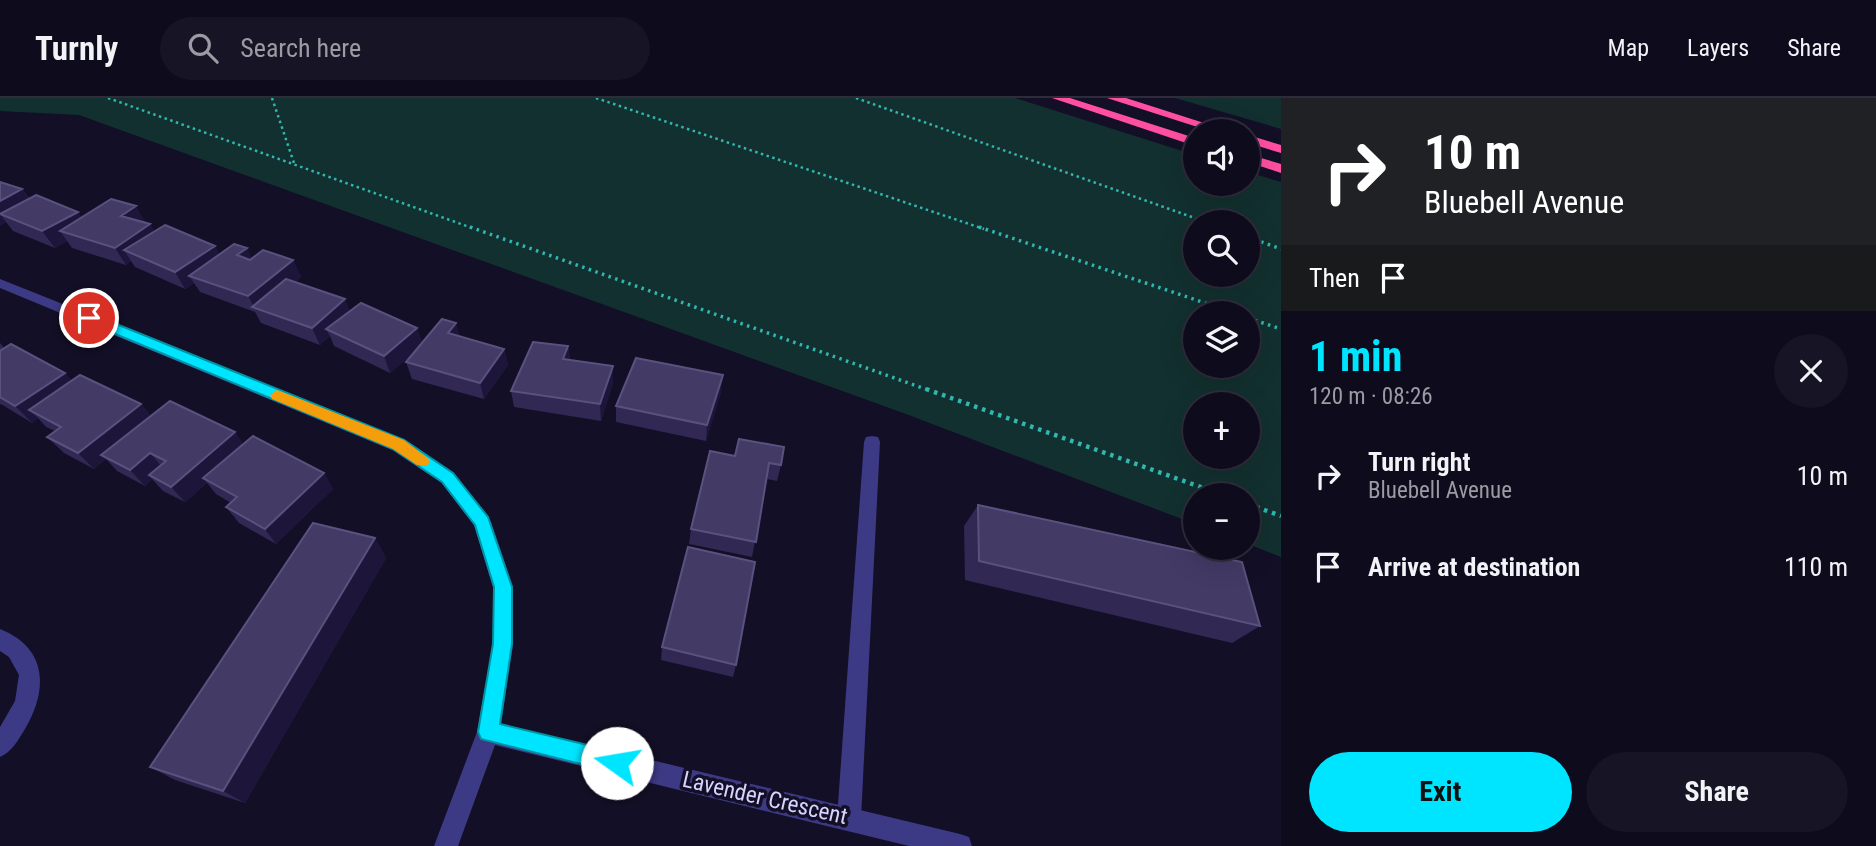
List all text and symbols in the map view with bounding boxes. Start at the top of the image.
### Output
search box [160,17,650,80]
text: Turnly [35,29,118,68]
icon: search [184,29,222,67]
text: Search here [240,33,361,63]
text: Map [1608,34,1649,62]
text: Layers [1687,34,1749,62]
text: Share [1787,34,1841,62]
map controls [1183,119,1260,560]
button: sound [1183,119,1260,196]
text: 10 m [1424,124,1521,181]
icon: right [1309,126,1400,217]
text: Bluebell Avenue [1424,183,1624,221]
button: search [1183,210,1260,287]
icon: arrive [1374,259,1412,297]
text: Then [1309,263,1360,293]
pin [59,288,119,348]
icon: arrive [70,299,108,337]
button: layers [1183,301,1260,378]
text: 1 min [1309,332,1402,381]
button: close [1774,334,1848,408]
text: 120 m · 08:26 [1309,383,1433,410]
button: + [1183,392,1260,469]
text: Turn right [1368,447,1470,477]
icon: right [1309,457,1347,495]
text: 10 m [1797,461,1848,491]
text: Bluebell Avenue [1368,477,1512,504]
button: − [1183,483,1260,560]
icon: arrive [1309,548,1347,586]
text: Arrive at destination [1368,552,1580,582]
text: 110 m [1784,552,1848,582]
position arrow [580,726,654,800]
button: Exit [1309,752,1572,832]
button: Share [1586,752,1848,832]
street label: Lavender Crescent [680,766,850,830]

